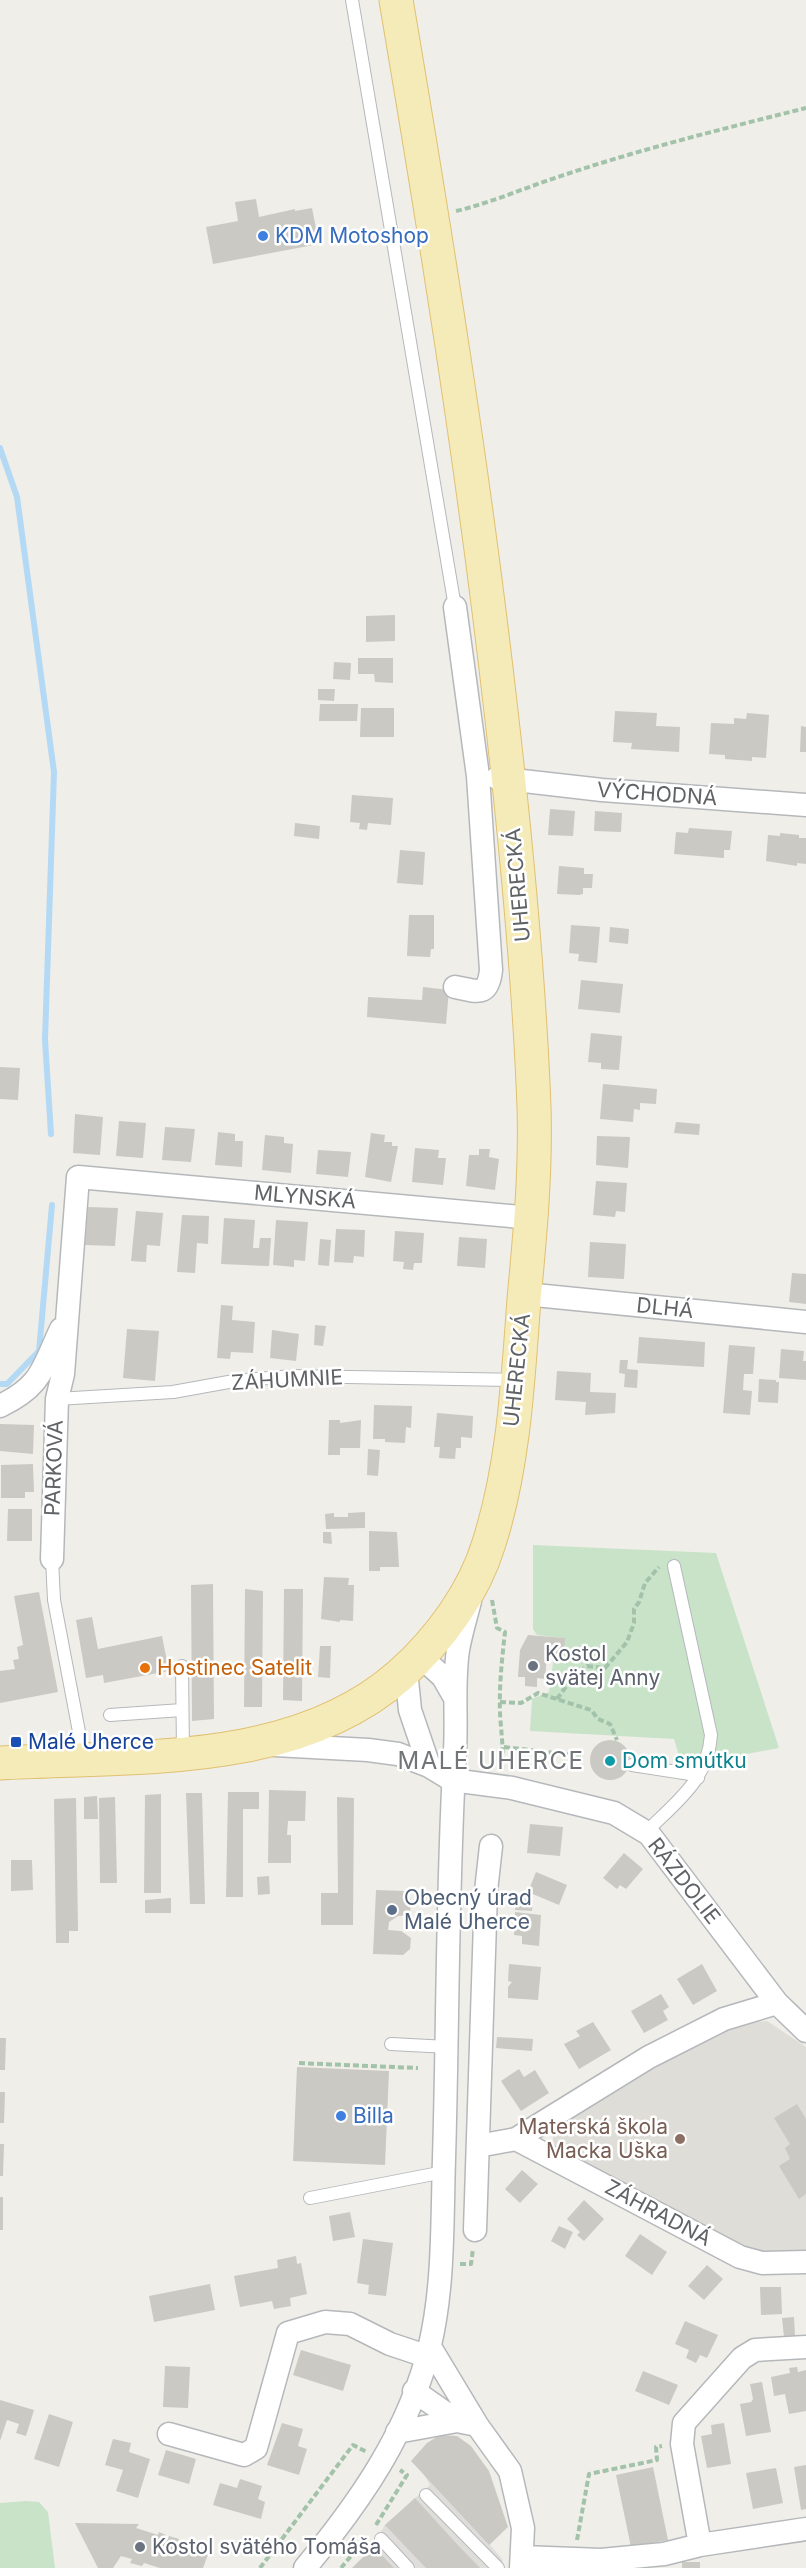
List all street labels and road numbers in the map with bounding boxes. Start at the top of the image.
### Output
street label: VÝCHODNÁ [596,776,718,810]
street label: UHERECKÁ [499,827,535,943]
street label: MLYNSKÁ [253,1179,357,1213]
street label: DLHÁ [635,1291,695,1323]
street label: UHERECKÁ [497,1312,535,1428]
street label: ZÁHUMNIE [230,1363,344,1395]
street label: PARKOVÁ [38,1419,68,1516]
street label: RÁZDOLIE [643,1832,727,1929]
street label: ZÁHRADNÁ [601,2173,716,2251]

